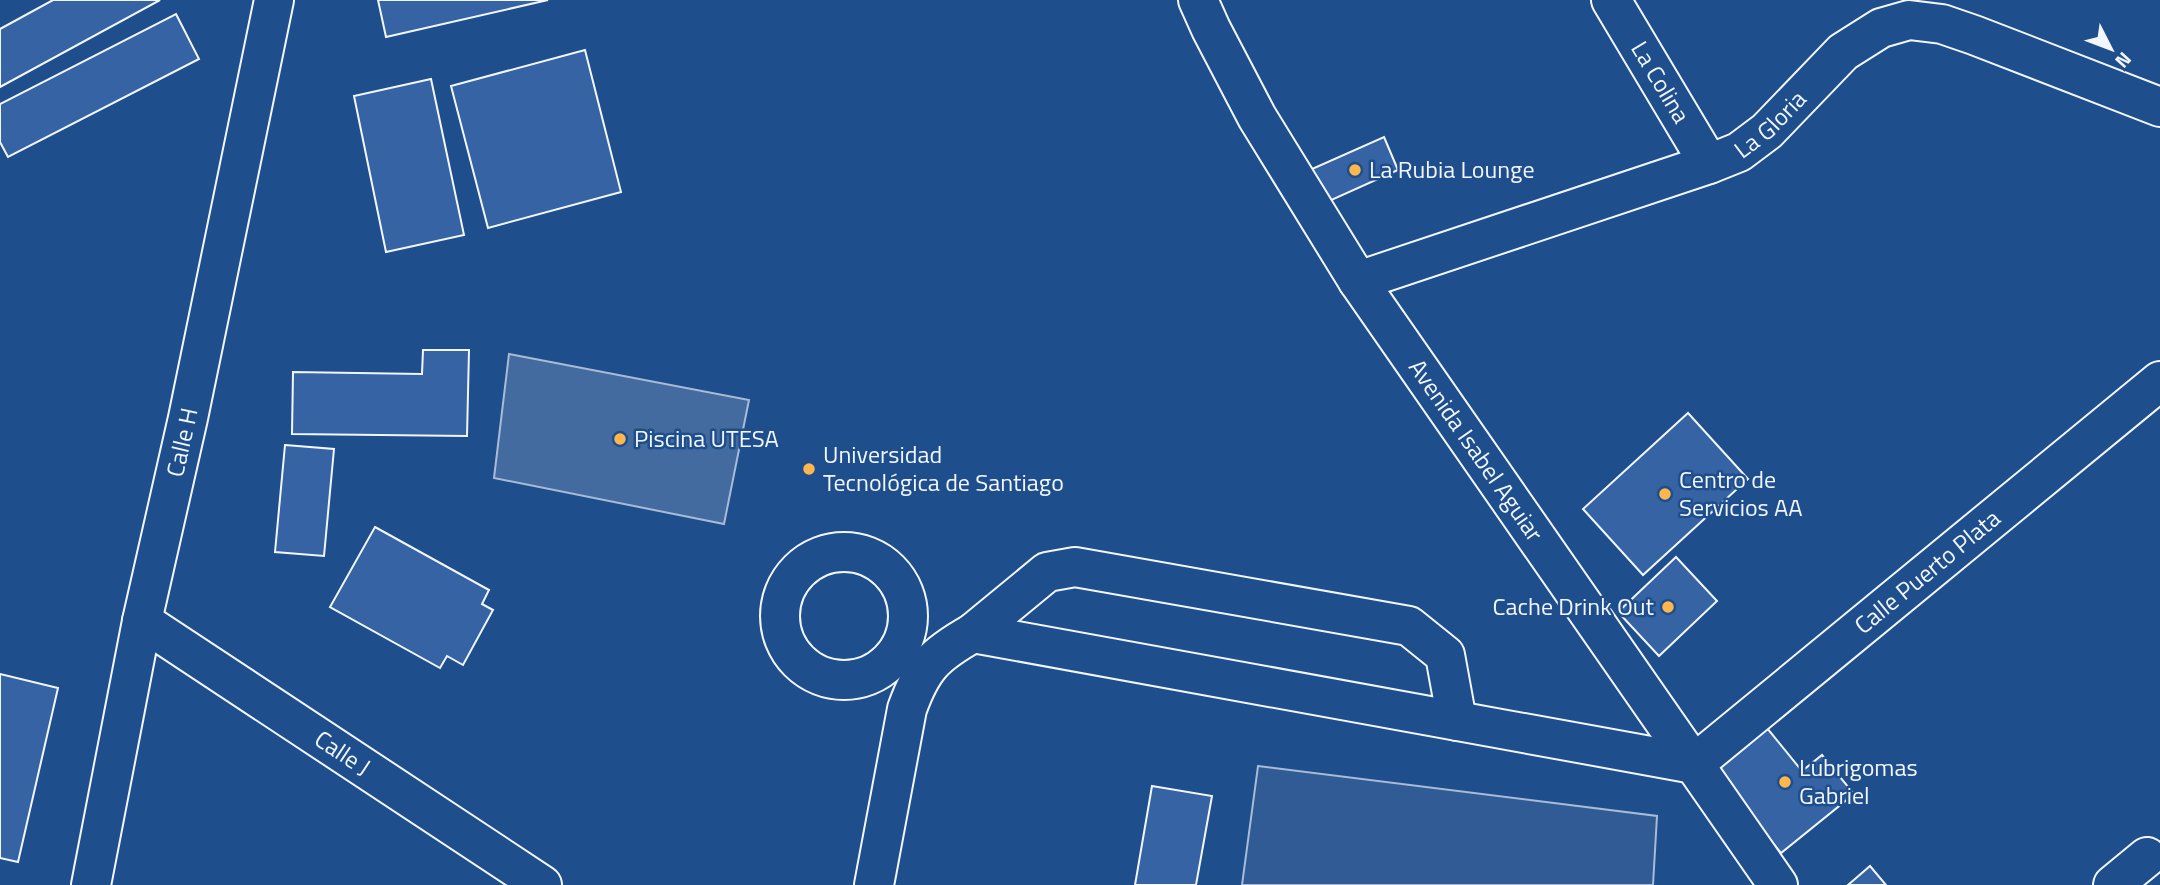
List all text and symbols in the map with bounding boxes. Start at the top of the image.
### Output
north arrow [2076,14,2146,84]
street label: La Colina [1623,34,1700,130]
text: N [2109,46,2139,75]
street label: La Gloria [1726,81,1814,167]
place label: La Rubia Lounge [1369,151,1535,187]
marker: La Rubia Lounge [1347,162,1363,178]
street label: Avenida Isabel Aguiar [1400,351,1553,548]
street label: Calle H [156,405,207,480]
place label: Piscina UTESA [634,420,779,456]
marker: Piscina UTESA [612,431,628,447]
place label: Universidad Tecnológica de Santiago [823,436,1064,500]
marker: Universidad Tecnológica de Santiago [801,461,817,477]
place label: Centro de Servicios AA [1679,461,1803,525]
marker: Centro de Servicios AA [1657,486,1673,502]
street label: Calle Puerto Plata [1846,500,2008,642]
place label: Cache Drink Out [1492,588,1655,624]
marker: Cache Drink Out [1660,599,1676,615]
street label: Calle J [308,721,378,784]
place label: Lubrigomas Gabriel [1799,749,1918,813]
marker: Lubrigomas Gabriel [1777,774,1793,790]

